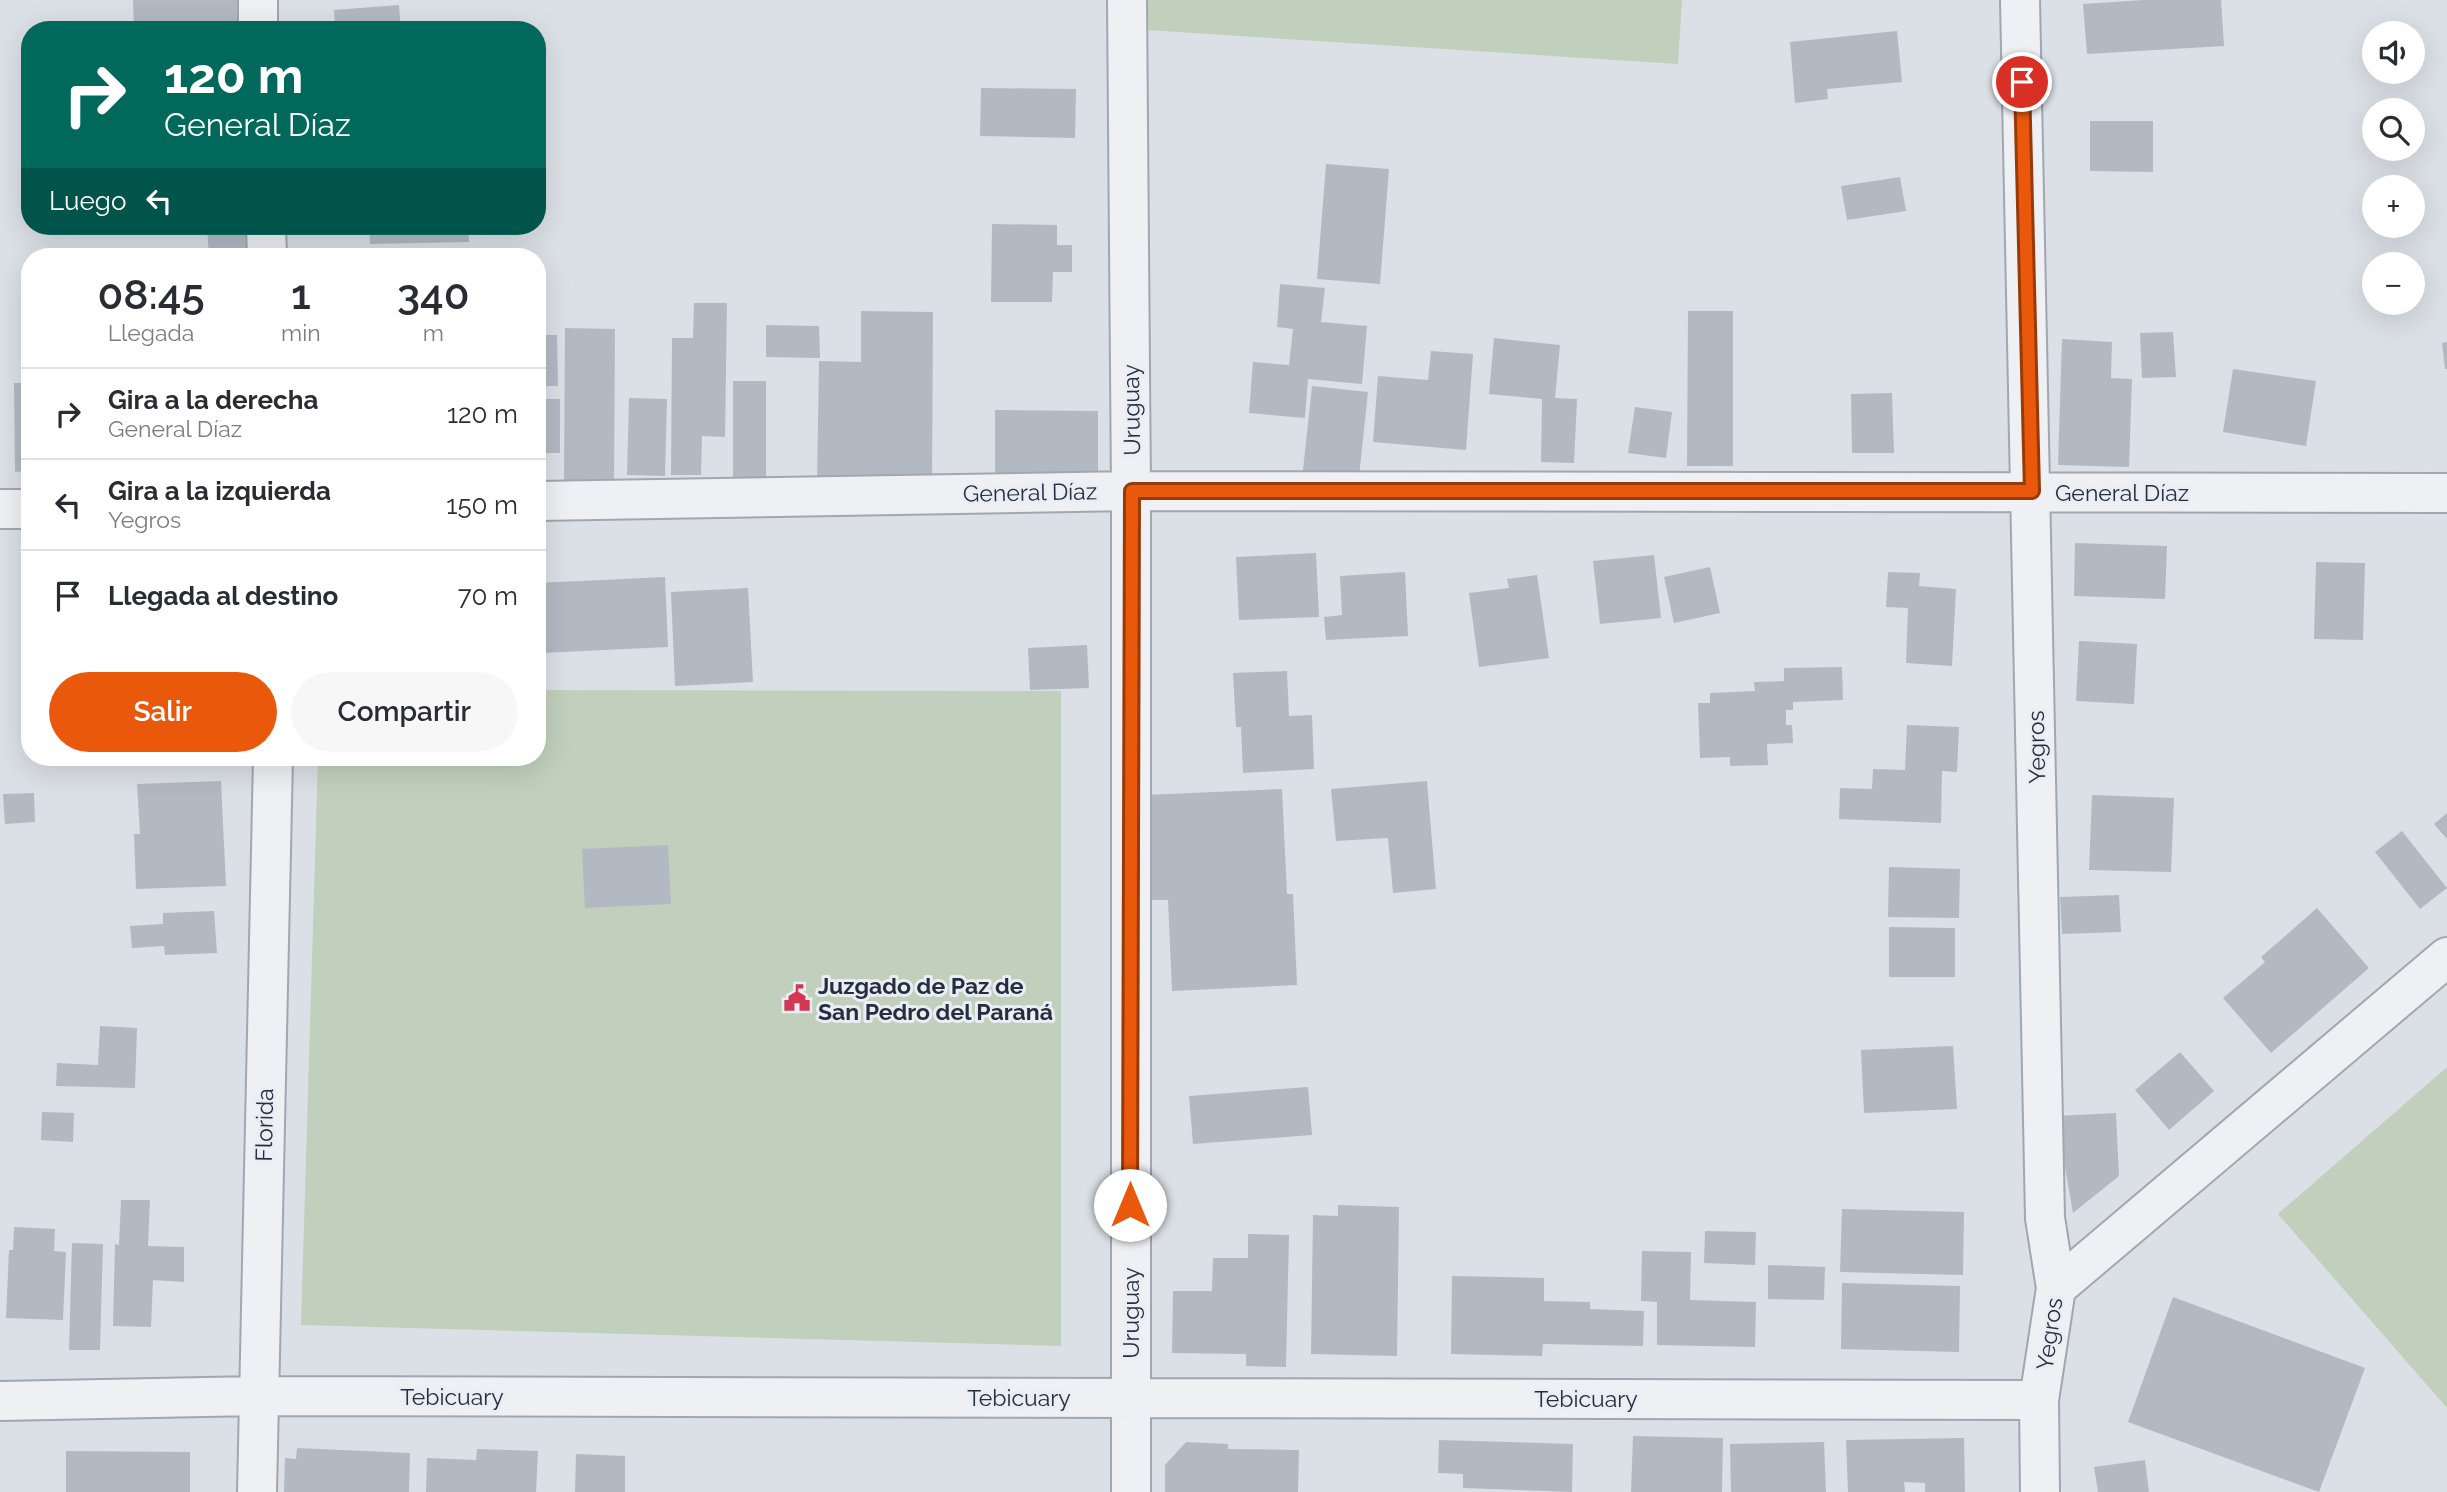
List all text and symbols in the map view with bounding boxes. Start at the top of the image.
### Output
map controls [2362,21,2425,315]
button: sound [2362,21,2425,84]
text: 120 m [164,47,303,104]
icon: right [49,49,140,140]
pin [1992,52,2052,112]
icon: arrive [2003,63,2041,101]
button: search [2362,98,2425,161]
text: General Díaz [164,106,351,143]
button: + [2362,175,2425,238]
icon: left [140,182,178,220]
text: Luego [49,186,126,216]
button: − [2362,252,2425,315]
text: 08:45 [97,270,205,319]
text: 1 [291,270,311,319]
text: 340 [397,270,470,319]
text: Llegada [108,319,194,346]
text: min [281,319,321,346]
text: m [423,319,444,346]
street label: Uruguay [1117,364,1145,456]
text: Gira a la derecha [108,385,318,415]
icon: right [49,395,87,433]
text: 120 m [447,399,518,429]
text: General Díaz [108,415,242,442]
text: Gira a la izquierda [108,476,331,506]
street label: General Díaz [963,477,1097,507]
street label: General Díaz [2055,479,2189,506]
icon: left [49,486,87,524]
text: 150 m [446,490,518,520]
text: Yegros [108,506,181,533]
icon: arrive [49,577,87,615]
text: Llegada al destino [108,581,338,611]
text: 70 m [458,581,518,611]
button: Salir [49,672,277,752]
button: Compartir [291,672,518,752]
street label: Yegros [2022,710,2050,784]
place label: Juzgado de Paz de San Pedro del Paraná [818,972,1053,1025]
public building icon: Juzgado de Paz de San Pedro del Paraná [782,983,812,1013]
street label: Florida [250,1088,278,1162]
position arrow [1093,1168,1167,1242]
street label: Uruguay [1117,1267,1144,1359]
street label: Yegros [2031,1296,2067,1372]
street label: Tebicuary [400,1383,504,1410]
street label: Tebicuary [967,1384,1071,1411]
street label: Tebicuary [1534,1385,1638,1412]

